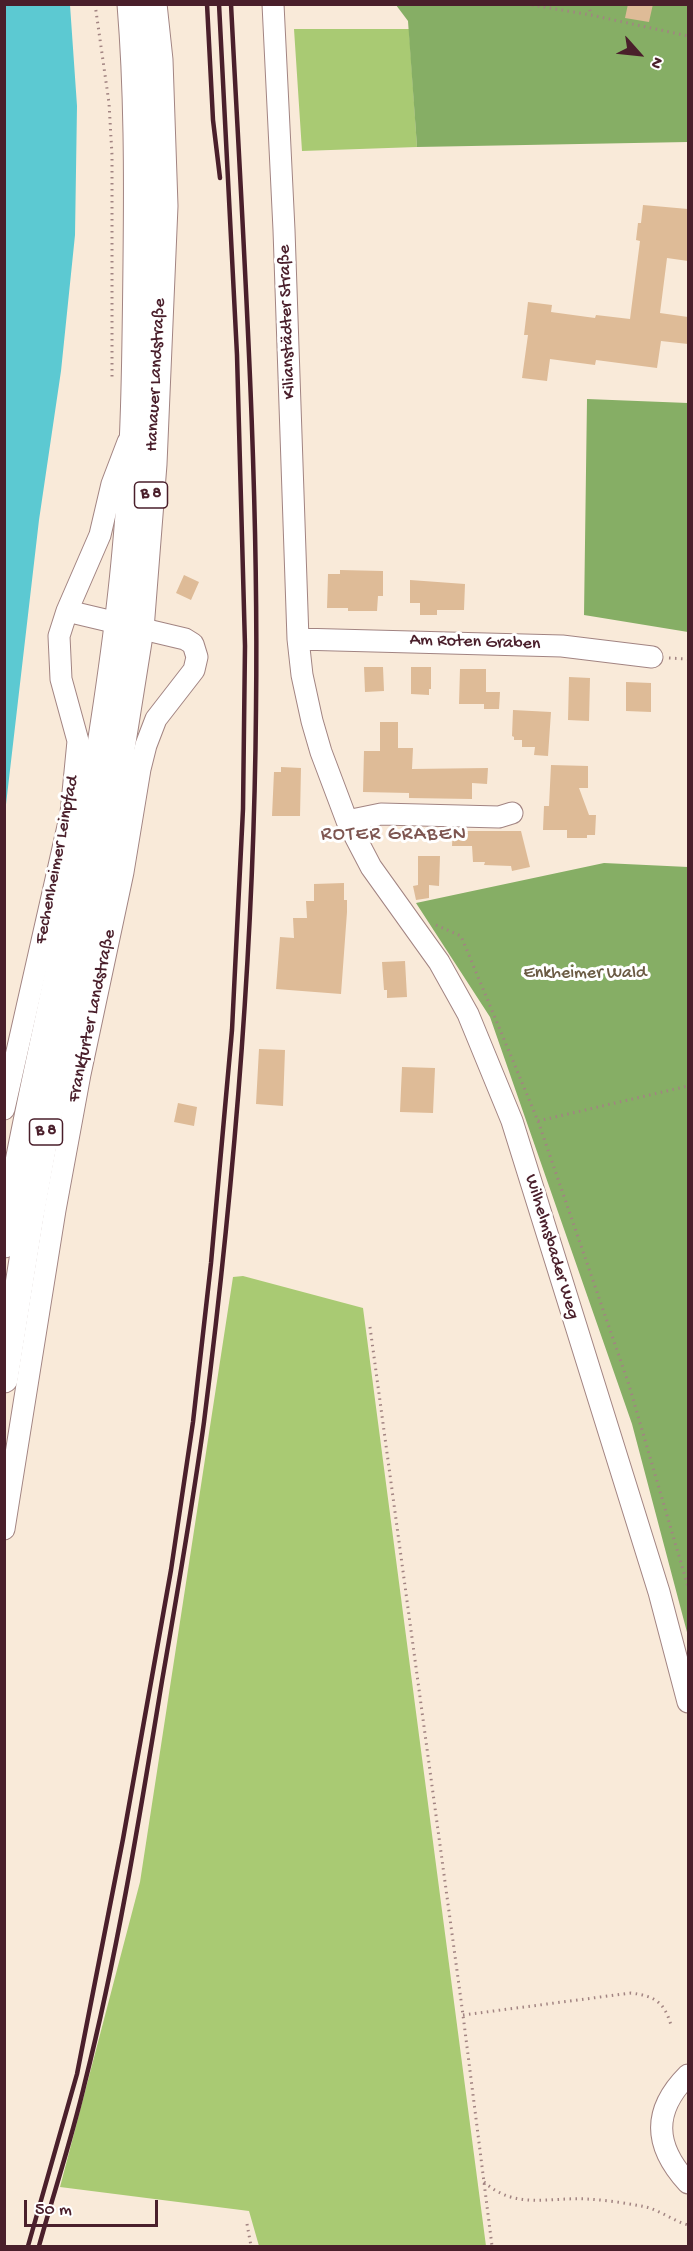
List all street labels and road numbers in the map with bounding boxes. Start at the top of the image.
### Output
street label: Kilianstädter Straße [275,245,301,399]
street label: Hanauer Landstraße [142,298,172,452]
road number: B 8 [134,482,168,508]
street label: Am Roten Graben [409,630,541,656]
street label: Fechenheimer Leinpfad [31,774,85,946]
street label: Frankfurter Landstraße [64,928,122,1104]
road number: B 8 [30,1119,63,1145]
street label: Wilhelmsbader Weg [519,1172,583,1322]

